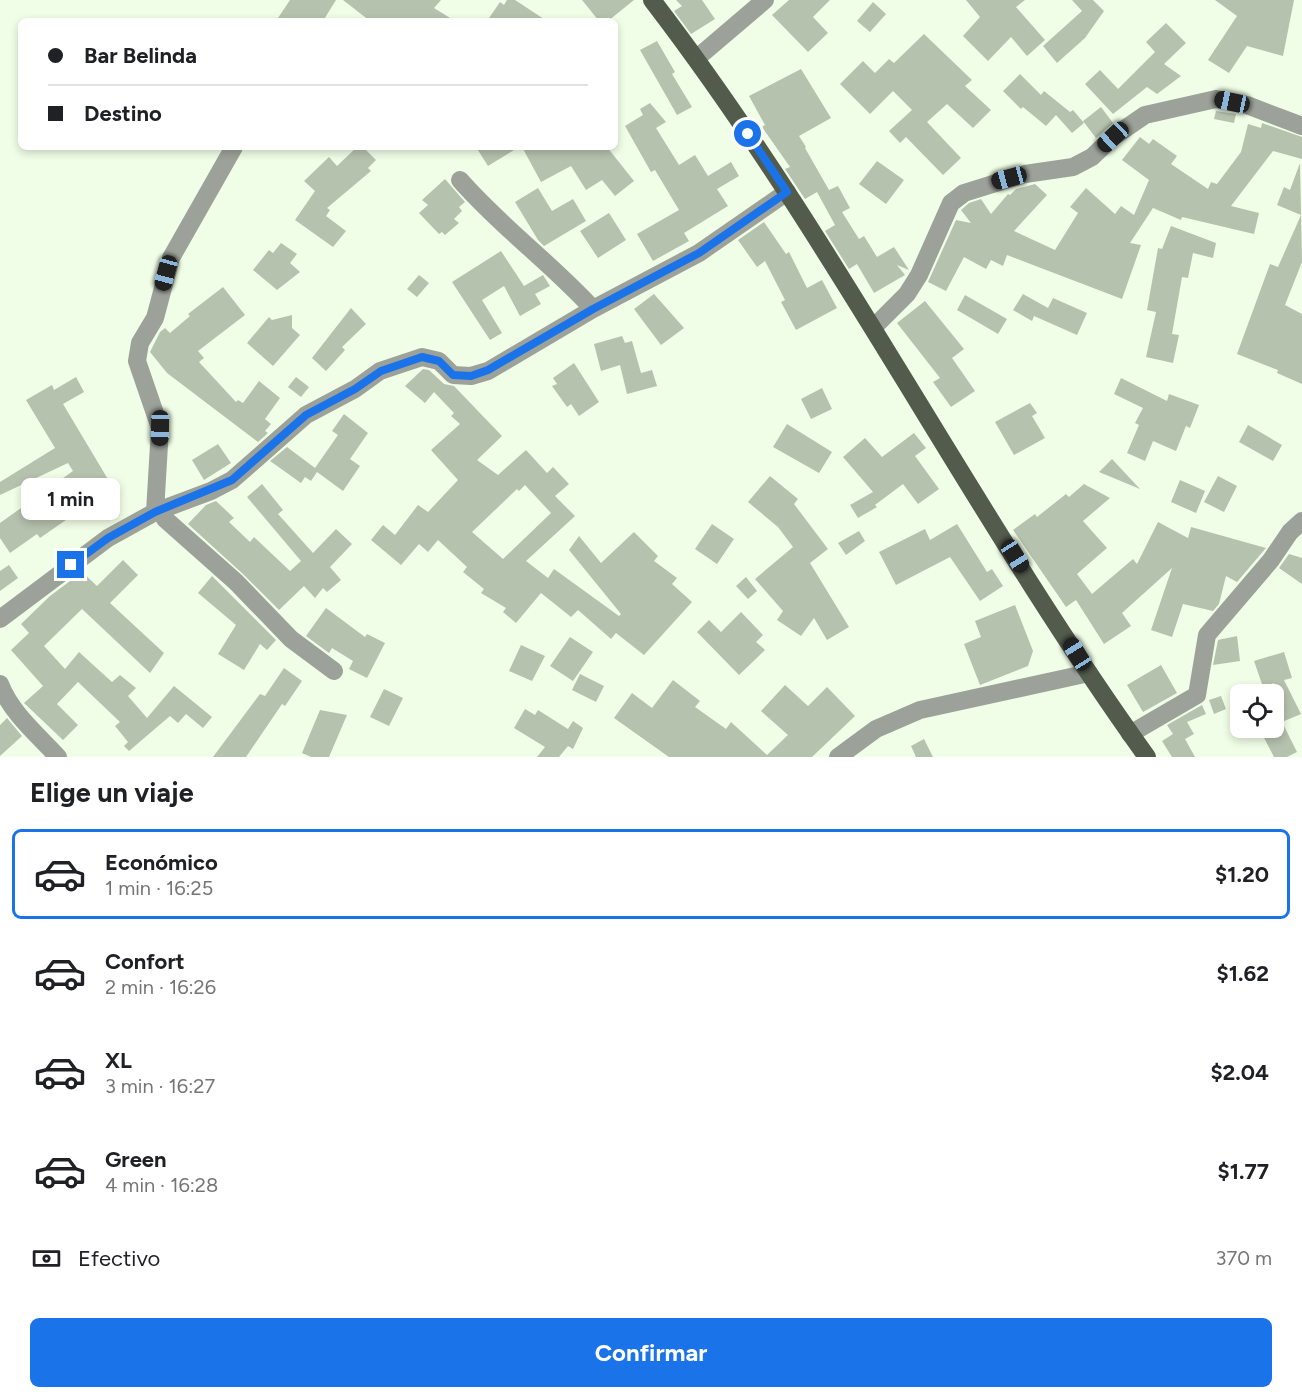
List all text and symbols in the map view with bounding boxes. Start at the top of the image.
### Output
text: Bar Belinda [84,42,197,69]
car [1213,89,1251,115]
text: Destino [84,100,162,127]
car [1094,118,1132,156]
route start [734,120,761,147]
car [989,165,1029,191]
car [153,253,179,293]
car [151,410,169,446]
callout: 1 min [22,478,121,520]
text: 1 min [47,487,94,511]
car [998,536,1032,576]
route end [57,551,84,578]
car [1060,634,1094,674]
map controls [1230,684,1284,738]
button: locate [1230,684,1284,738]
text: Elige un viaje [30,776,194,809]
icon: car [33,847,87,901]
text: Económico [105,849,218,876]
text: $1.20 [1215,861,1269,888]
text: 1 min · 16:25 [105,876,213,900]
icon: car [33,946,87,1000]
text: Confort [105,948,185,975]
text: $1.62 [1217,960,1269,987]
text: 2 min · 16:26 [105,975,216,999]
icon: car [33,1045,87,1099]
text: XL [105,1047,132,1074]
text: $2.04 [1210,1059,1269,1086]
text: 3 min · 16:27 [105,1074,215,1098]
icon: car [33,1144,87,1198]
text: Green [105,1146,167,1173]
text: $1.77 [1218,1158,1269,1185]
text: 4 min · 16:28 [105,1173,218,1197]
icon: cash [30,1242,63,1275]
text: Efectivo [78,1245,160,1272]
text: 370 m [1216,1246,1272,1270]
button: Confirmar [30,1318,1272,1387]

